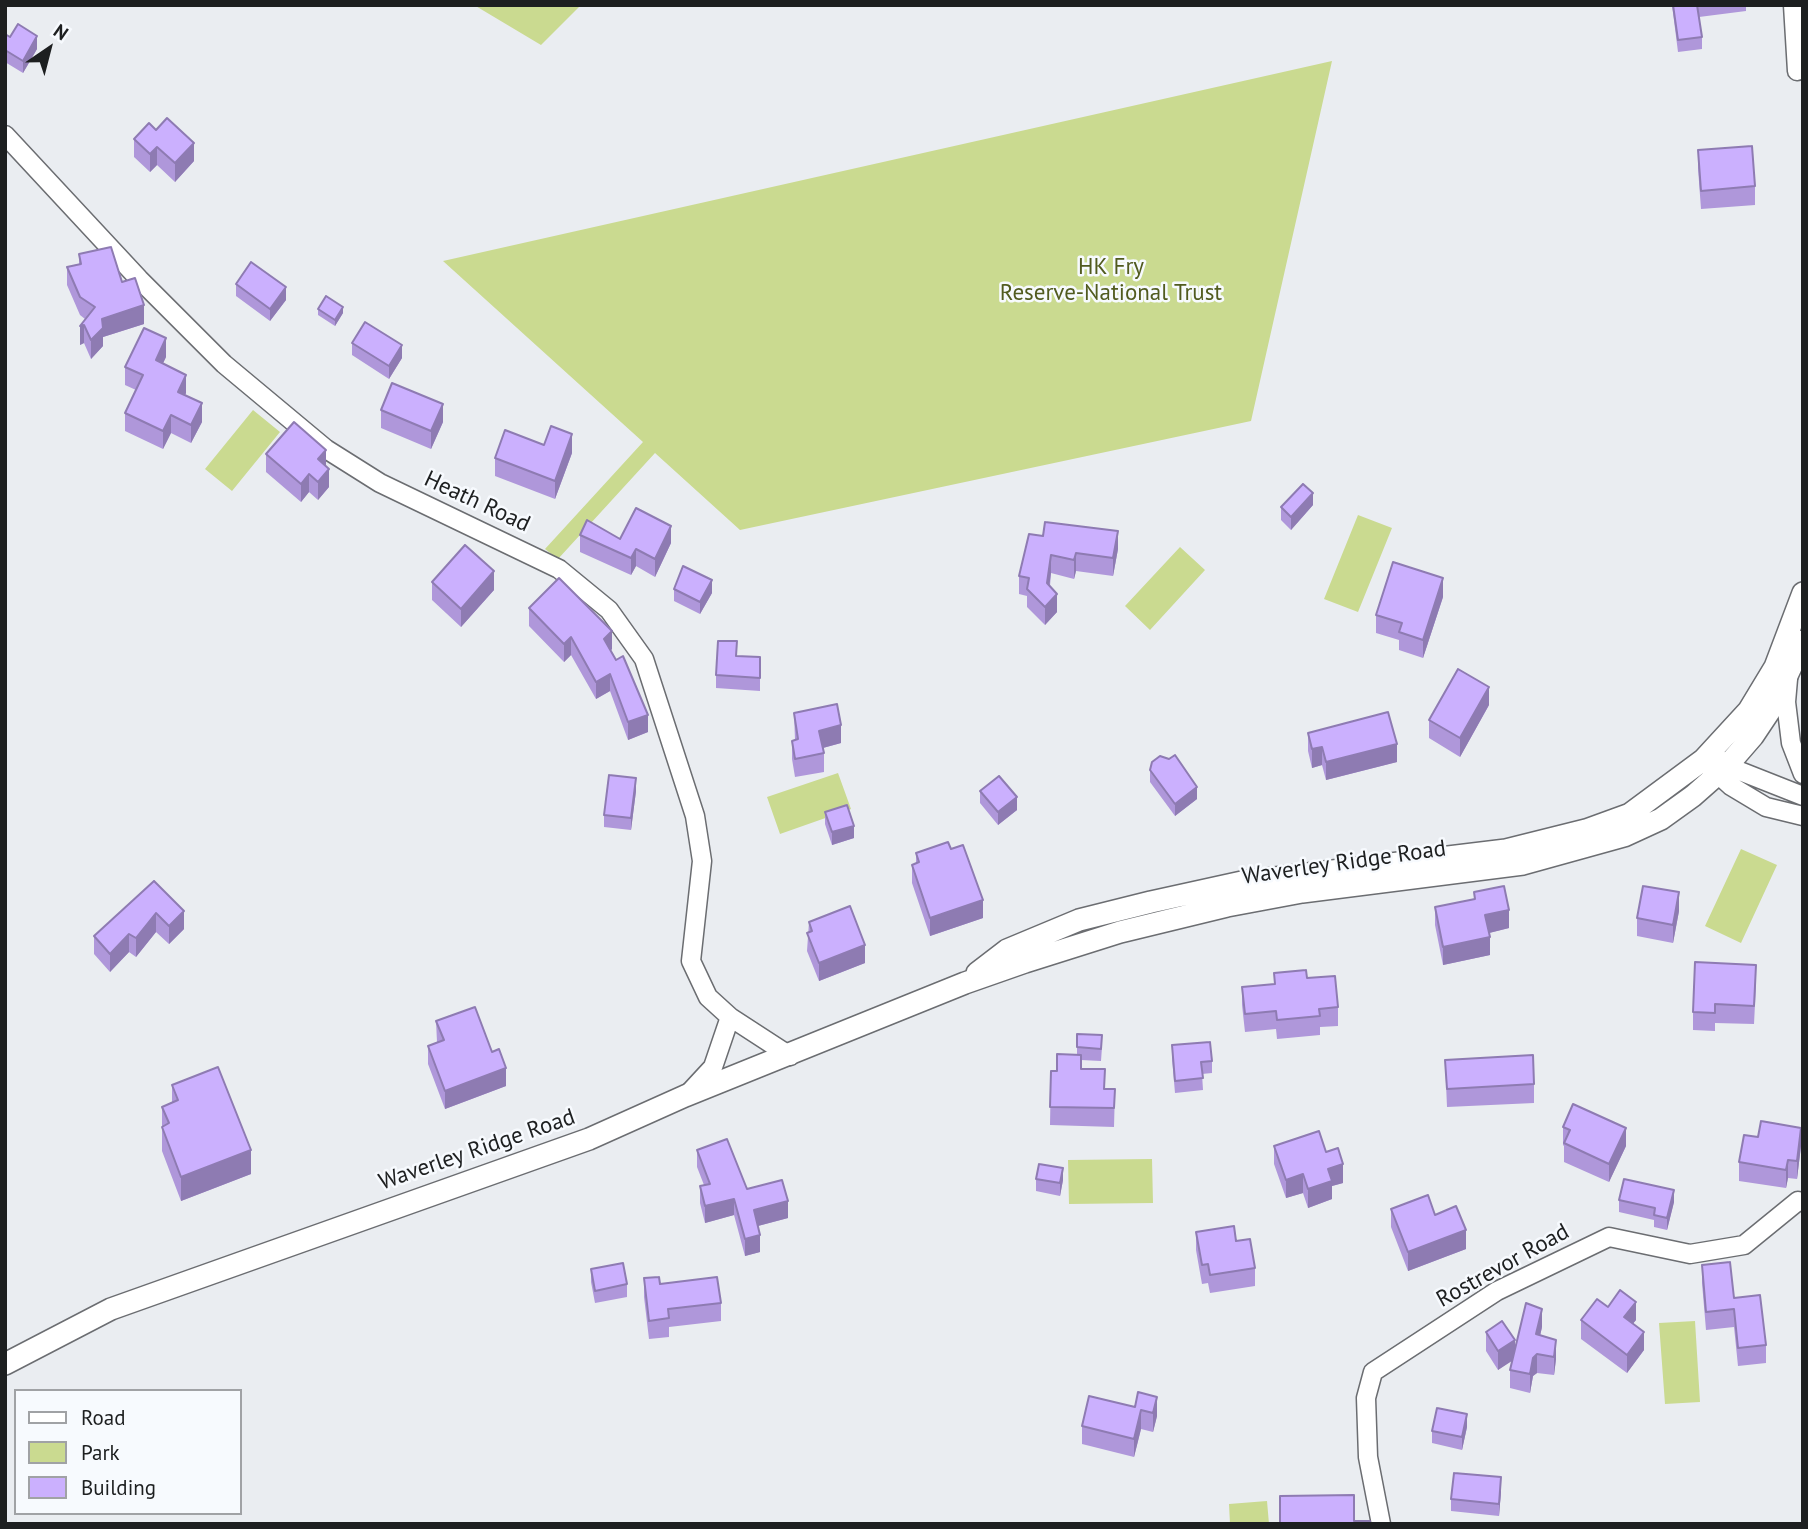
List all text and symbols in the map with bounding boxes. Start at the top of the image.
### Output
north arrow [14,14,84,84]
text: N [49,18,73,45]
park label: HK Fry Reserve-National Trust [1000,253,1222,307]
street label: Heath Road [420,465,534,539]
street label: Waverley Ridge Road [1240,835,1448,891]
street label: Waverley Ridge Road [375,1103,579,1197]
street label: Rostrevor Road [1432,1218,1574,1314]
legend [14,1389,242,1515]
text: Road [81,1404,125,1431]
text: Park [81,1439,120,1466]
text: Building [81,1474,156,1501]

